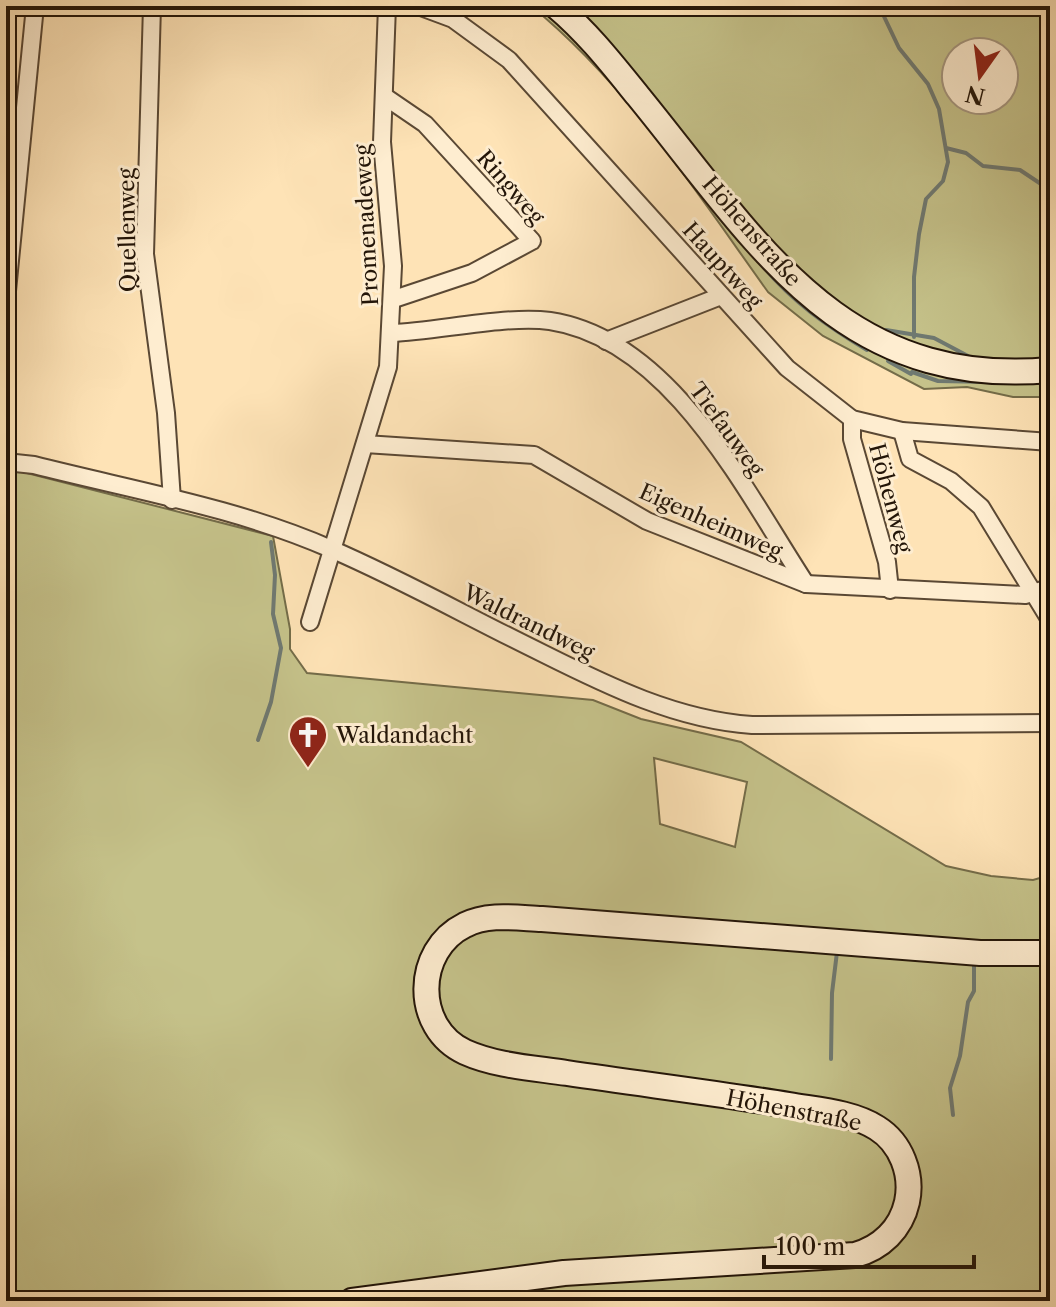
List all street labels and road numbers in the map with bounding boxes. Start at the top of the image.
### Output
street label: Promenadeweg [349,143,384,307]
street label: Ringweg [471,145,551,230]
street label: Quellenweg [113,167,142,292]
street label: Höhenstraße [696,171,807,292]
street label: Hauptweg [677,217,769,314]
street label: Tiefauweg [683,377,770,482]
street label: Höhenweg [863,440,918,556]
street label: Eigenheimweg [635,478,787,565]
street label: Waldrandweg [458,579,599,666]
street label: Höhenstraße [724,1084,864,1137]

